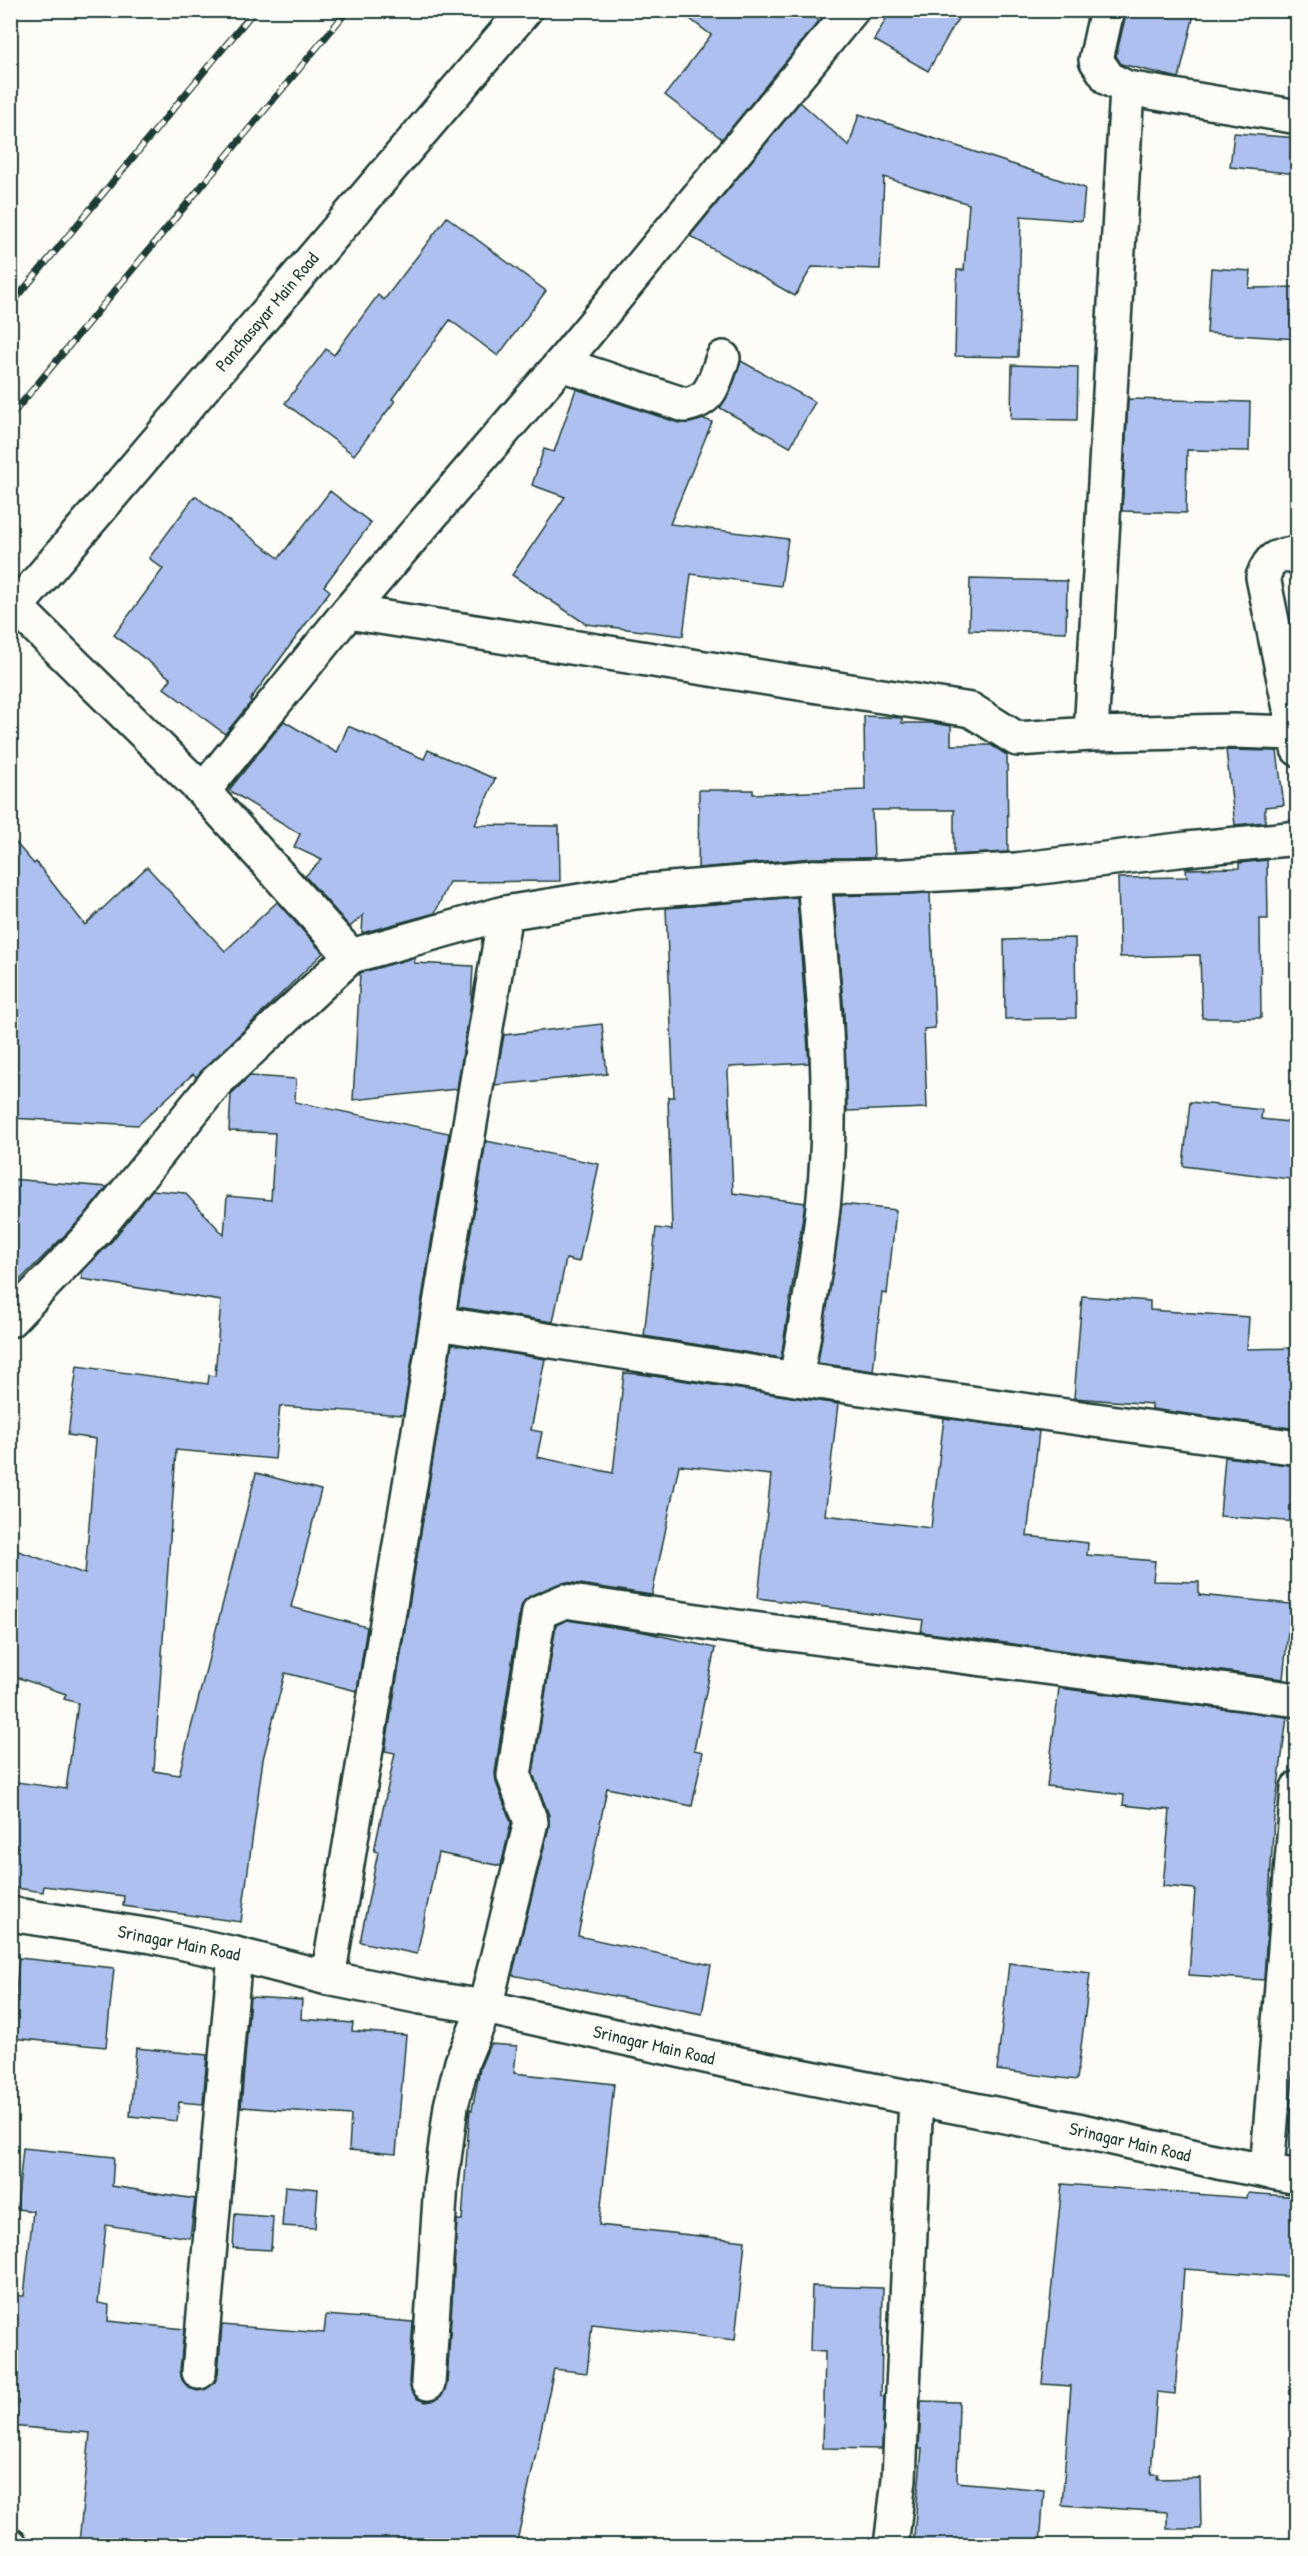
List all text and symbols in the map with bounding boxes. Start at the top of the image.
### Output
street label: Panchasayar Main Road [209,247,324,377]
street label: Srinagar Main Road [116,1918,242,1967]
street label: Srinagar Main Road [591,2018,717,2071]
street label: Srinagar Main Road [1067,2115,1193,2168]

